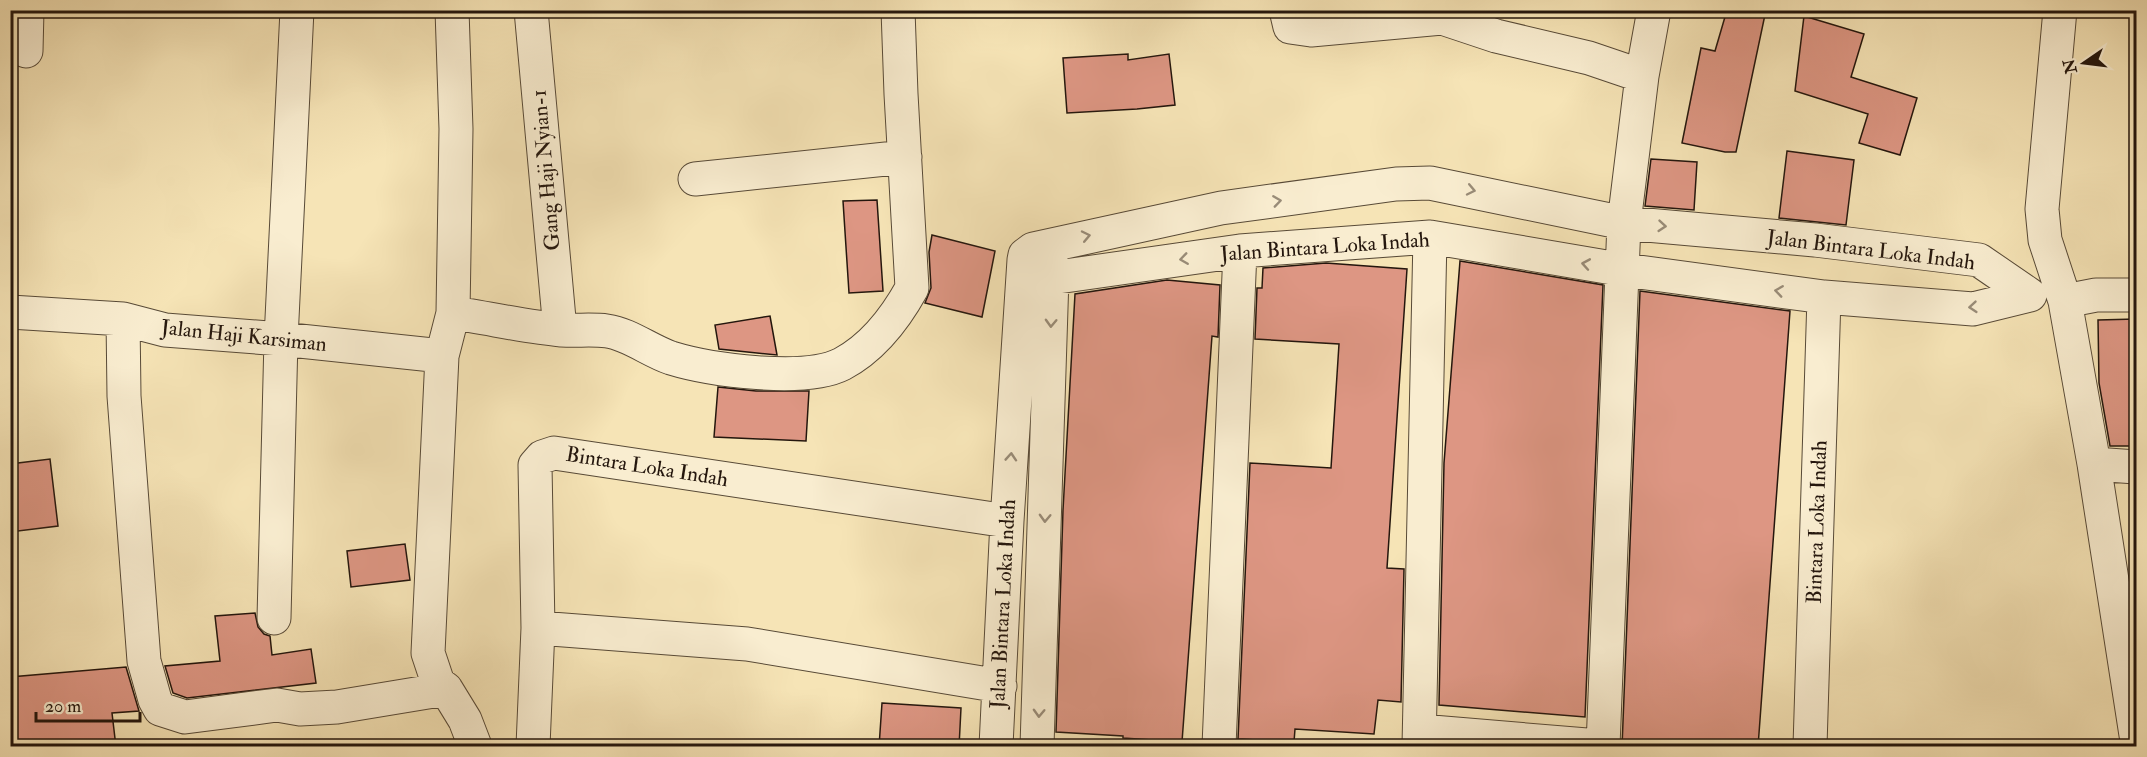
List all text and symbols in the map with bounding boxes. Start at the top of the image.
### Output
north arrow [2054,33,2114,93]
text: N [2059,56,2082,77]
street label: Gang Haji Nyian-1 [526,88,566,252]
one-way arrow [1465,183,1475,196]
one-way arrow [1273,195,1282,207]
one-way arrow [1657,219,1666,232]
street label: Jalan Bintara Loka Indah [1764,224,1977,276]
street label: Jalan Bintara Loka Indah [1218,226,1431,268]
one-way arrow [1081,231,1091,244]
one-way arrow [1179,252,1189,264]
one-way arrow [1581,258,1590,270]
one-way arrow [1774,285,1783,297]
one-way arrow [1968,301,1977,314]
street label: Jalan Haji Karsiman [159,314,328,358]
one-way arrow [1045,319,1057,328]
street label: Bintara Loka Indah [1801,440,1833,604]
street label: Bintara Loka Indah [564,441,730,493]
one-way arrow [1004,453,1017,462]
street label: Jalan Bintara Loka Indah [984,499,1022,710]
one-way arrow [1038,514,1051,523]
scale bar [36,685,140,723]
text: 20 m [45,695,81,718]
one-way arrow [1032,709,1045,718]

